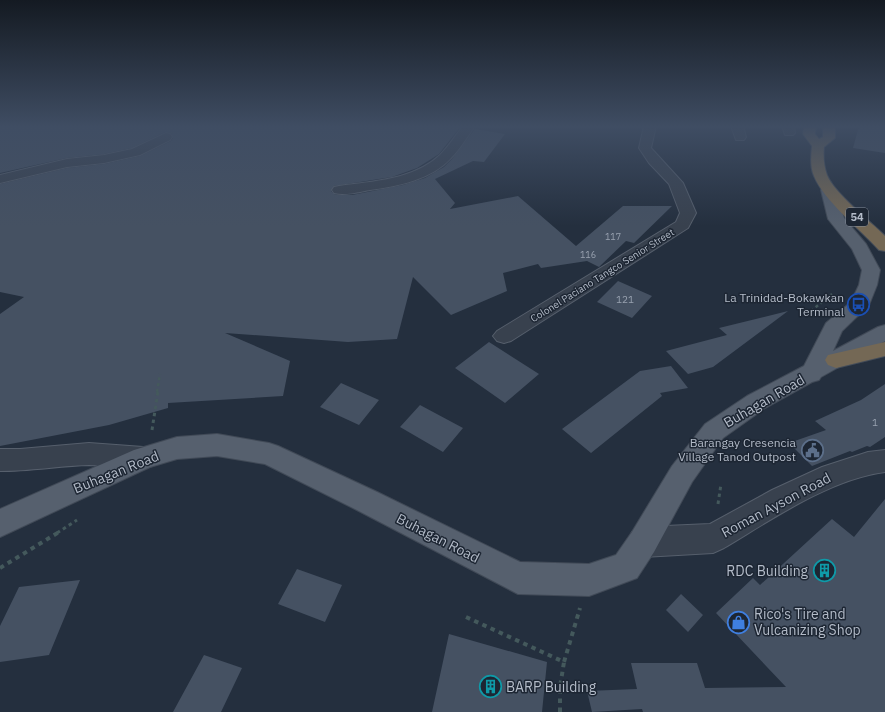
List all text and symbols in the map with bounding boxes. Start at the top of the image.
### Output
road number: 54 [846,208,868,226]
street label: Colonel Paciano Tangco Senior Street [528,225,677,325]
house number: 117 [605,231,621,242]
house number: 116 [580,249,596,260]
place label: La Trinidad-Bokawkan Terminal [724,290,844,319]
bus stop icon: La Trinidad-Bokawkan Terminal [846,292,872,318]
house number: 121 [616,293,634,306]
street label: Buhagan Road [720,371,808,431]
house number: 1 [872,416,878,429]
place label: Barangay Cresencia Village Tanod Outpost [678,435,797,464]
public building icon: Barangay Cresencia Village Tanod Outpost [799,437,825,463]
street label: Buhagan Road [71,447,161,497]
street label: Roman Ayson Road [718,469,834,541]
street label: Buhagan Road [393,509,483,567]
building icon: RDC Building [811,558,837,584]
place label: RDC Building [726,562,809,580]
place label: Rico's Tire and Vulcanizing Shop [754,605,861,639]
shop icon: Rico's Tire and Vulcanizing Shop [726,609,752,635]
building icon: BARP Building [478,674,504,700]
place label: BARP Building [506,678,597,696]

